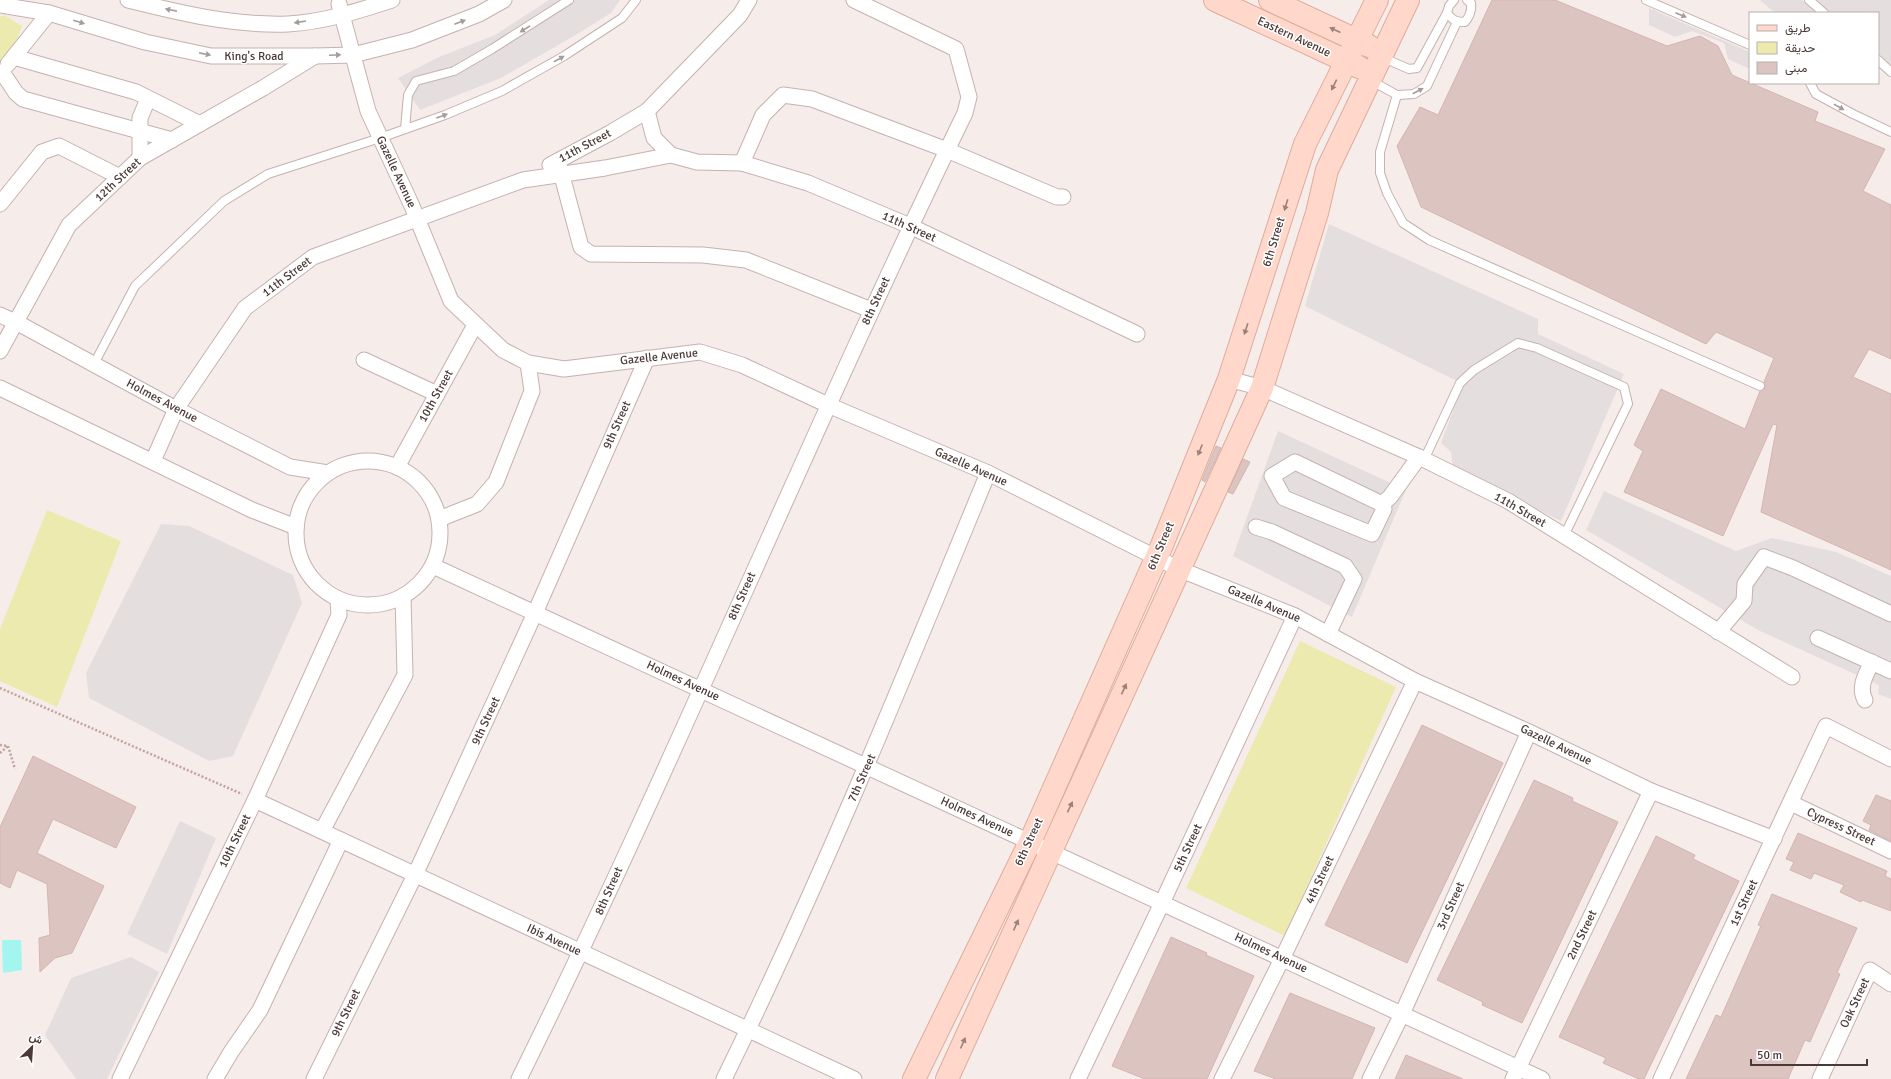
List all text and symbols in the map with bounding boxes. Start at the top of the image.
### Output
one-way arrow [165,7,177,13]
legend [1749,12,1879,84]
street label: Eastern Avenue [1255,13,1333,61]
one-way arrow [1676,13,1688,19]
one-way arrow [454,18,466,24]
one-way arrow [73,19,85,25]
one-way arrow [294,19,306,25]
text: طريق [1785,21,1811,36]
one-way arrow [520,25,530,33]
one-way arrow [1329,27,1341,33]
text: حديقة [1785,41,1815,56]
street label: King's Road [224,49,284,64]
one-way arrow [199,52,211,58]
one-way arrow [329,52,342,58]
one-way arrow [553,56,565,63]
text: مبنى [1785,61,1807,76]
one-way arrow [1331,79,1337,91]
one-way arrow [1412,88,1424,94]
one-way arrow [1833,104,1845,110]
one-way arrow [436,112,448,118]
street label: 11th Street [556,126,614,166]
street label: Gazelle Avenue [373,133,419,211]
street label: 12th Street [92,155,144,205]
one-way arrow [1283,199,1289,211]
street label: 11th Street [880,208,938,246]
street label: 6th Street [1259,215,1289,269]
street label: 11th Street [259,254,315,300]
street label: 8th Street [858,275,894,327]
one-way arrow [1243,323,1249,335]
street label: Gazelle Avenue [619,345,699,369]
street label: 10th Street [415,367,457,425]
street label: Holmes Avenue [124,376,200,426]
street label: 9th Street [600,399,634,451]
street label: Gazelle Avenue [932,444,1010,490]
one-way arrow [1197,445,1203,457]
street label: 11th Street [1491,489,1549,531]
street label: 6th Street [1144,520,1178,572]
street label: 8th Street [725,570,759,622]
street label: Gazelle Avenue [1225,582,1303,626]
street label: Holmes Avenue [644,658,722,704]
one-way arrow [1122,682,1128,694]
street label: 9th Street [468,695,504,747]
street label: Gazelle Avenue [1518,721,1594,769]
street label: 7th Street [845,752,879,804]
street label: Holmes Avenue [938,794,1016,840]
one-way arrow [1067,801,1073,812]
street label: Cypress Street [1804,805,1878,849]
street label: 10th Street [216,812,254,870]
street label: 6th Street [1011,816,1047,868]
street label: 5th Street [1170,822,1206,874]
street label: 4th Street [1302,854,1338,906]
street label: 8th Street [592,865,626,917]
street label: 1st Street [1727,877,1761,929]
street label: 3rd Street [1434,880,1468,932]
street label: 2nd Street [1564,908,1600,962]
one-way arrow [1013,919,1020,931]
street label: Ibis Avenue [524,921,584,959]
street label: Holmes Avenue [1232,930,1310,976]
street label: Oak Street [1837,975,1873,1031]
street label: 9th Street [328,987,364,1039]
north arrow [12,1027,52,1067]
text: ش [27,1030,45,1047]
one-way arrow [960,1038,966,1049]
scale bar [1751,1041,1867,1067]
text: 50 m [1757,1048,1782,1063]

